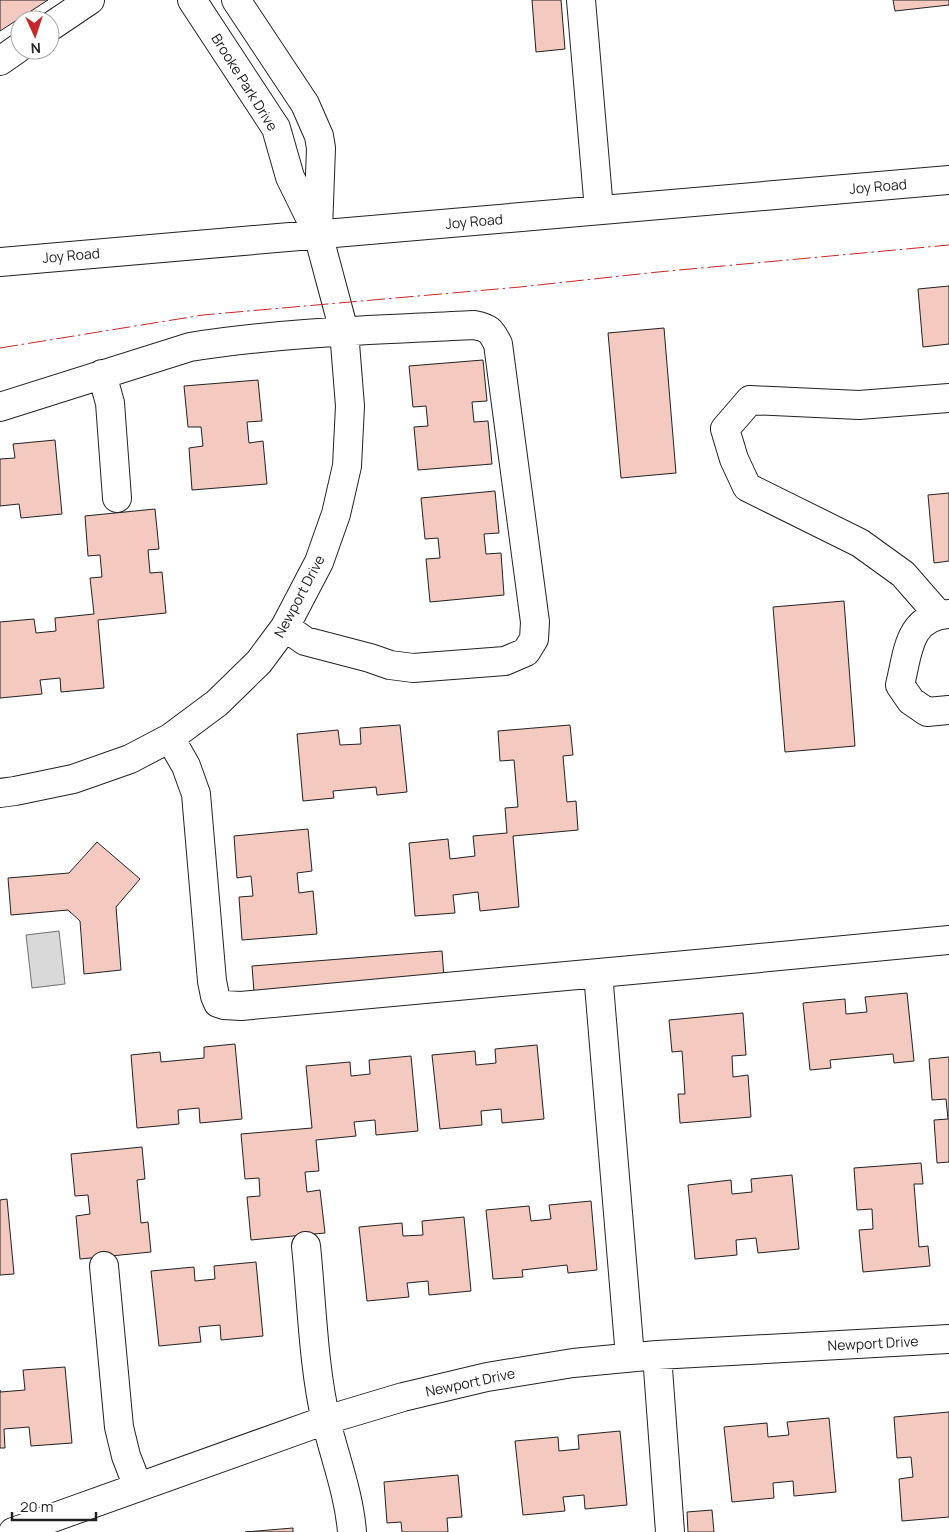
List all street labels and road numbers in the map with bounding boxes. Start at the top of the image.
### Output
street label: Brooke Park Drive [207,30,283,134]
street label: Joy Road [848,174,908,198]
street label: Joy Road [444,209,504,233]
street label: Joy Road [41,243,101,267]
street label: Newport Drive [269,551,329,641]
street label: Newport Drive [827,1331,919,1355]
street label: Newport Drive [424,1363,516,1401]

